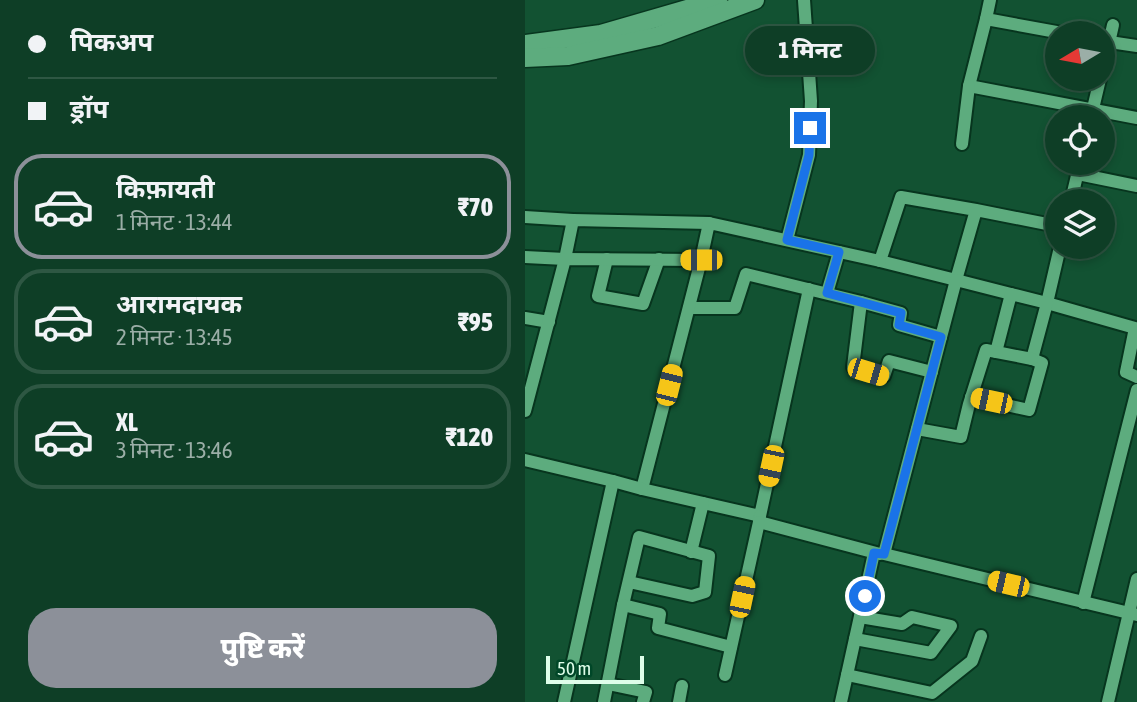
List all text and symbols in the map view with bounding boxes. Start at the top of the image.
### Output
north arrow [1045,21,1115,91]
map controls [1045,21,1115,259]
callout: 1 मिनट [745,26,875,76]
text: पिकअप [70,27,153,57]
text: 1 मिनट [778,37,842,63]
text: ड्रॉप [70,94,108,124]
button: locate [1045,105,1115,175]
route end [794,112,826,144]
text: किफ़ायती [116,174,215,204]
icon: car [32,175,95,238]
button: layers [1045,189,1115,259]
text: ₹70 [457,192,493,222]
text: 1 मिनट · 13:44 [116,209,233,235]
car [681,250,723,271]
text: आरामदायक [116,289,242,319]
icon: car [32,290,95,353]
text: ₹95 [457,307,493,337]
text: 2 मिनट · 13:45 [116,324,233,350]
car [845,356,892,388]
car [654,362,685,408]
car [969,386,1014,416]
icon: car [32,405,95,468]
text: XL [116,407,138,437]
text: ₹120 [445,422,493,452]
text: 3 मिनट · 13:46 [116,437,233,463]
car [757,443,786,489]
car [986,569,1031,599]
car [728,574,757,620]
route start [849,580,881,612]
button: पुष्टि करें [28,608,497,688]
scale bar [546,653,644,685]
text: 50 m [557,657,591,679]

